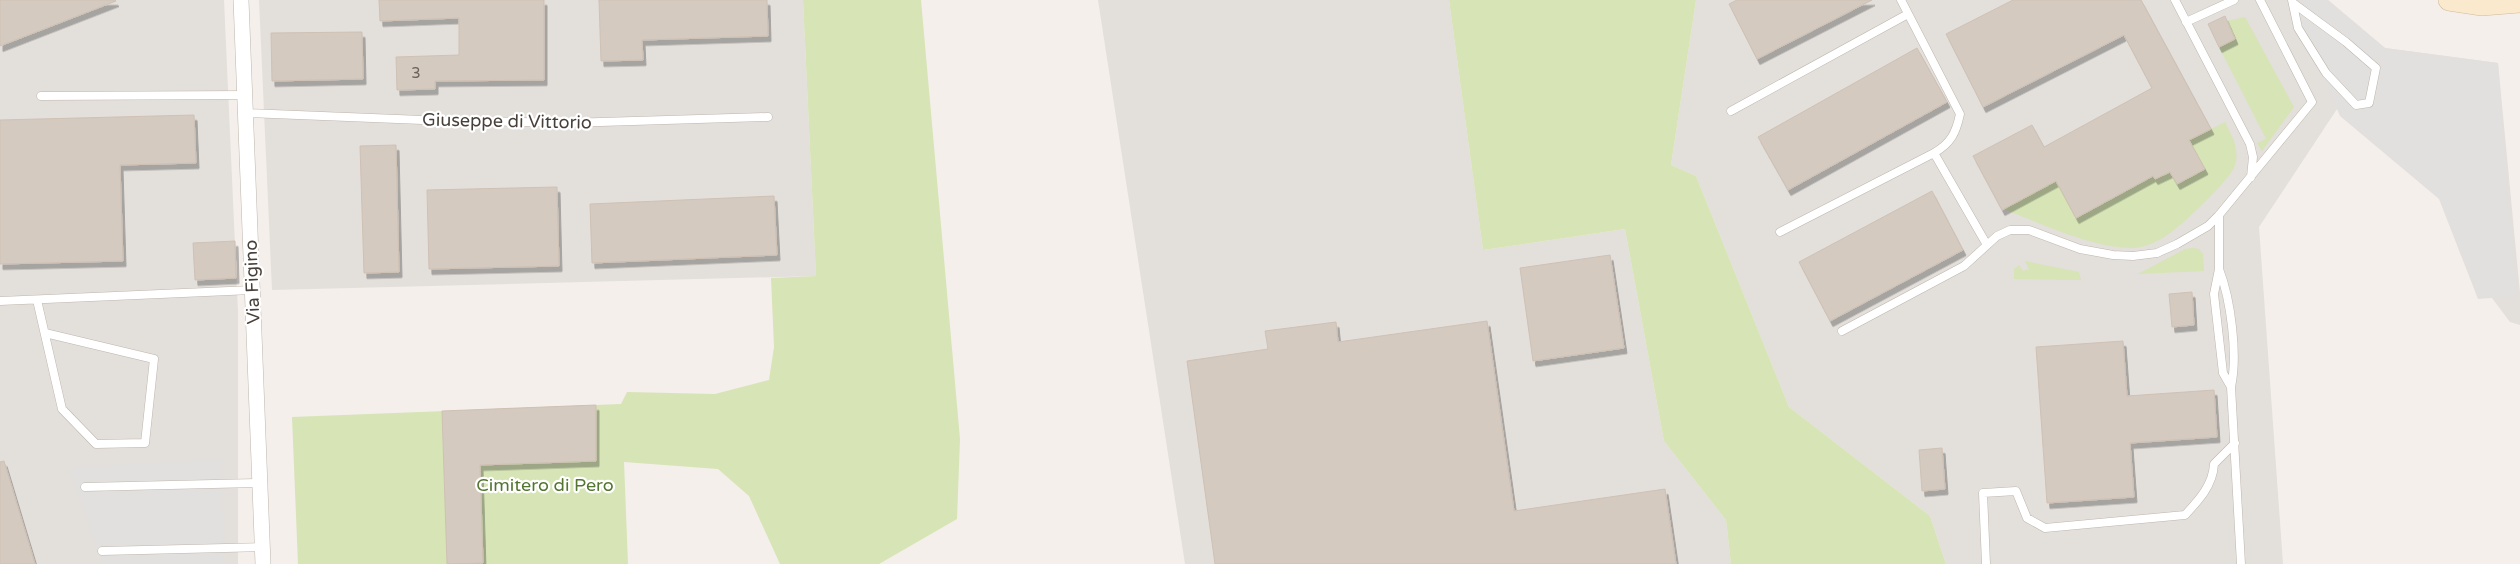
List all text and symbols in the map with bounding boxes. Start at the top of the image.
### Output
house number: 3 [411,64,421,82]
street label: Giuseppe di Vittorio [422,109,592,133]
street label: Via Figino [240,239,264,325]
park label: Cimitero di Pero [476,474,614,496]

